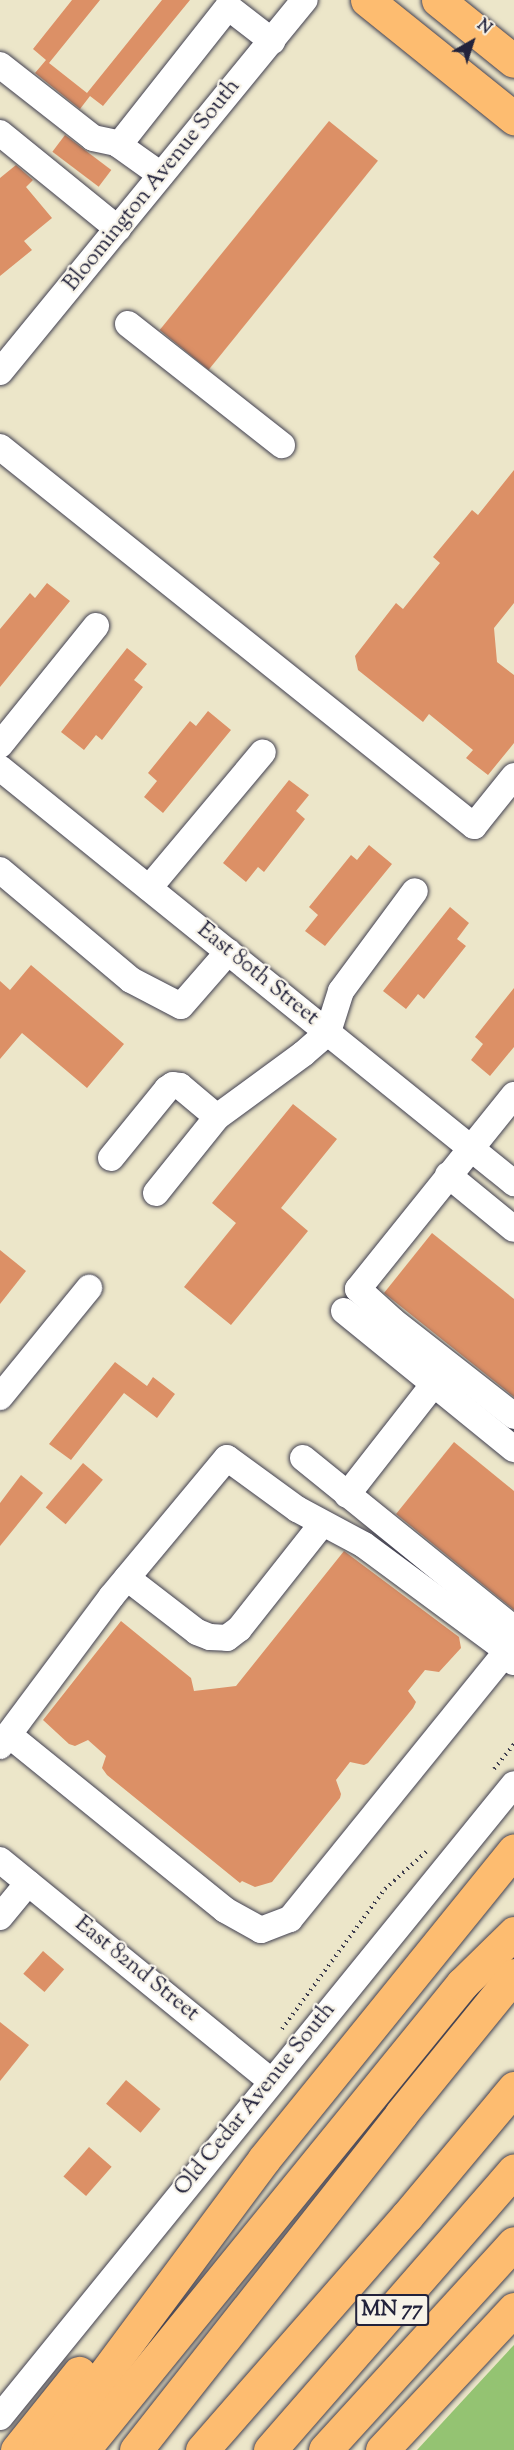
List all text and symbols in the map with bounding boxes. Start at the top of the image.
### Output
north arrow [442,12,502,72]
text: N [471,15,496,41]
street label: Bloomington Avenue South [59,75,247,297]
street label: East 80th Street [191,918,323,1032]
street label: East 82nd Street [69,1912,203,2028]
street label: Old Cedar Avenue South [170,1998,342,2202]
road number: MN 77 [354,2292,430,2328]

